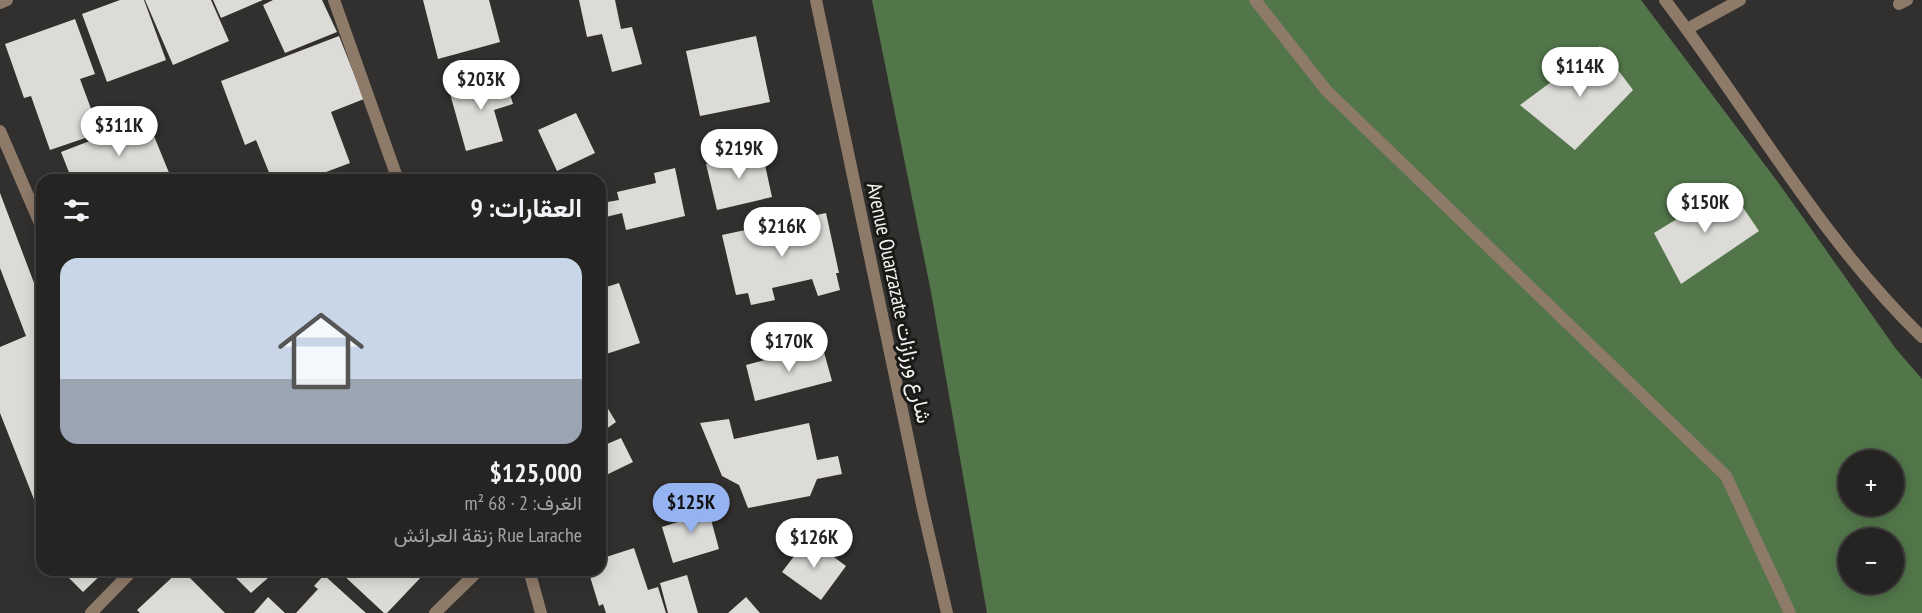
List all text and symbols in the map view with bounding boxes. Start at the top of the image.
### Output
pin: $114K [1538,47,1622,98]
text: $114K [1556,53,1604,79]
pin: $203K [439,60,523,111]
text: $203K [457,66,505,92]
pin: $311K [77,106,161,157]
text: $311K [95,112,143,138]
pin: $219K [697,129,781,180]
text: $219K [715,135,763,161]
street label: Avenue Ouarzazate شارع ورزازات [860,180,938,426]
pin: $150K [1663,183,1747,234]
text: $150K [1681,189,1729,215]
text: العقارات: 9 [471,191,582,224]
icon: filters [60,194,93,227]
pin: $216K [740,207,824,258]
text: $216K [758,213,806,239]
icon: home [267,297,375,405]
pin: $170K [747,322,831,373]
text: $170K [765,328,813,354]
map controls [1838,450,1904,594]
button: + [1838,450,1904,516]
text: $125,000 [489,456,582,489]
pin: $125K [649,483,733,534]
text: $125K [667,489,715,515]
text: الغرف: 2 · 68 m² [464,490,582,516]
pin: $126K [772,518,856,569]
text: Rue Larache زنقة العرائش [394,522,582,548]
text: $126K [790,524,838,550]
button: − [1838,528,1904,594]

